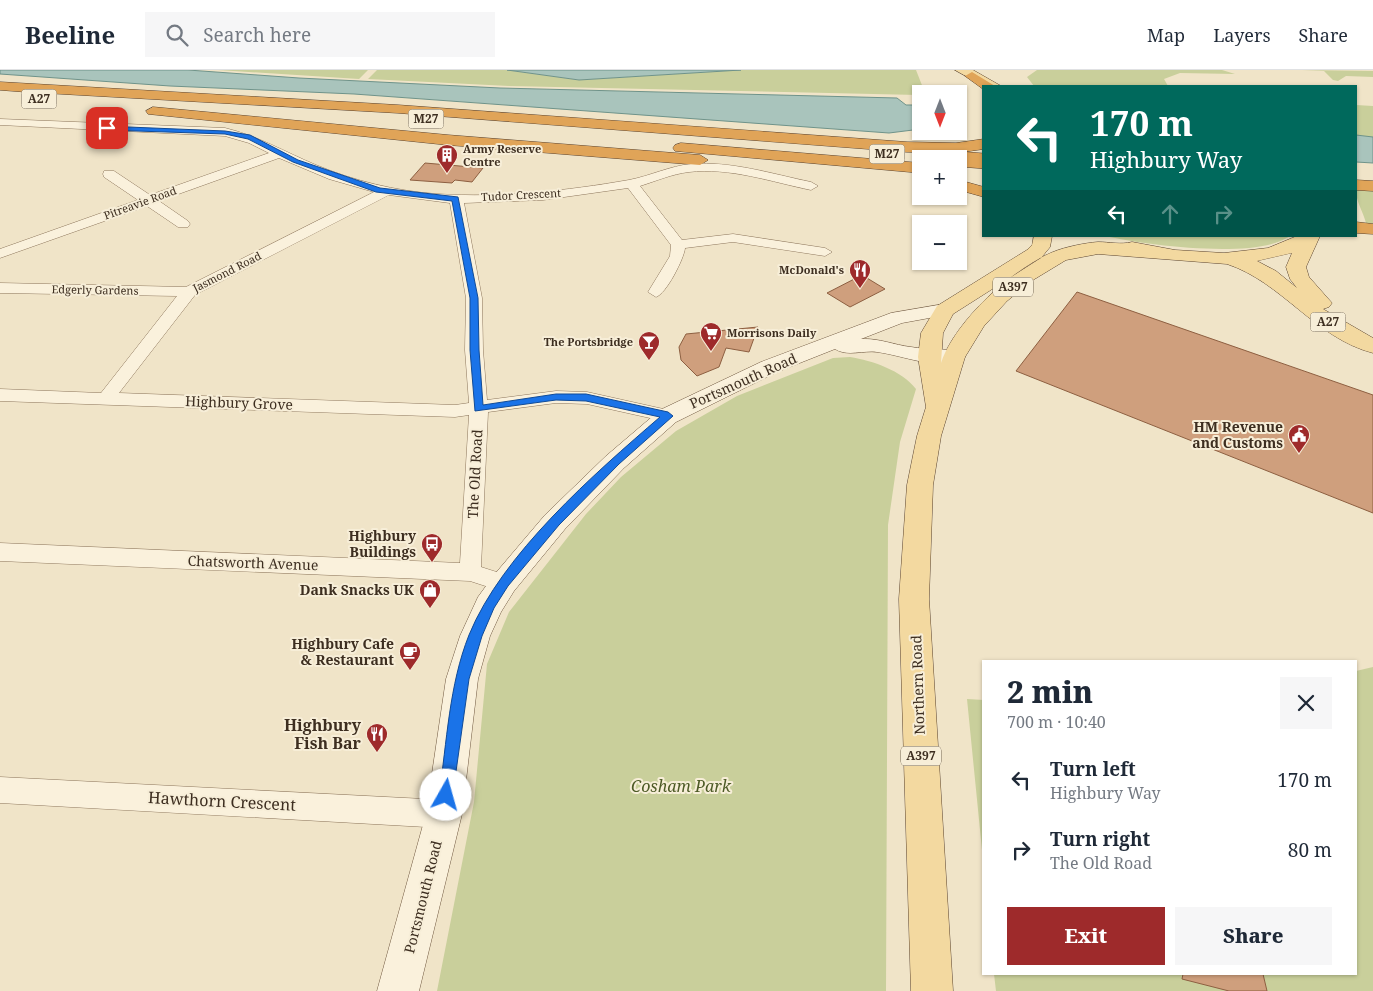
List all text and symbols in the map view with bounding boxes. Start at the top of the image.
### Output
search box [145,12,495,57]
text: Beeline [25,18,115,51]
icon: search [163,21,191,49]
text: Search here [203,22,311,48]
text: Map [1147,23,1185,47]
text: Layers [1213,23,1271,47]
text: Share [1299,23,1348,47]
north arrow [912,85,968,140]
map controls [912,85,967,270]
road number: A27 [22,90,56,108]
text: 170 m [1090,99,1193,146]
icon: left [1007,105,1072,170]
pin [86,107,128,149]
road number: M27 [408,110,444,129]
icon: arrive [93,114,121,142]
place label: Army Reserve Centre [463,141,541,169]
building icon: Army Reserve Centre [435,143,459,174]
road number: M27 [870,144,904,164]
text: Highbury Way [1090,144,1242,174]
button: + [912,150,967,205]
street label: Pitreavie Road [101,182,179,223]
street label: Tudor Crescent [481,185,561,204]
icon: left [1103,200,1131,228]
icon: ahead [1156,200,1184,228]
icon: right [1209,200,1237,228]
button: − [912,215,967,270]
street label: Jasmond Road [189,248,264,296]
restaurant icon: McDonald's [848,258,872,289]
place label: McDonald's [779,262,844,277]
road number: A397 [993,278,1033,296]
street label: Edgerly Gardens [51,281,139,298]
road number: A27 [1310,312,1346,332]
supermarket icon: Morrisons Daily [699,321,723,352]
place label: Morrisons Daily [727,325,817,340]
bar icon: The Portsbridge [637,330,661,361]
place label: The Portsbridge [544,334,633,349]
street label: Portsmouth Road [686,348,800,413]
street label: Highbury Grove [185,391,293,414]
place label: HM Revenue and Customs [1192,417,1283,452]
public building icon: HM Revenue and Customs [1287,423,1311,454]
street label: The Old Road [463,428,486,519]
place label: Highbury Buildings [349,526,417,561]
bus stop icon: Highbury Buildings [420,532,444,563]
street label: Chatsworth Avenue [187,551,319,574]
shop icon: Dank Snacks UK [418,578,442,609]
place label: Dank Snacks UK [300,580,415,599]
place label: Highbury Cafe & Restaurant [291,634,394,669]
street label: Northern Road [906,634,929,735]
cafe icon: Highbury Cafe & Restaurant [398,640,422,671]
text: 2 min [1007,671,1093,712]
button: close [1280,677,1332,729]
text: 700 m · 10:40 [1007,711,1106,733]
place label: Highbury Fish Bar [284,714,362,754]
restaurant icon: Highbury Fish Bar [365,722,389,753]
road number: A397 [901,746,941,766]
text: Turn left [1050,756,1136,782]
icon: left [1007,766,1035,794]
text: 170 m [1277,767,1332,793]
position arrow [419,768,471,820]
park label: Cosham Park [631,775,732,797]
text: Highbury Way [1050,782,1161,804]
street label: Hawthorn Crescent [147,786,297,816]
text: Turn right [1050,826,1150,852]
icon: right [1007,836,1035,864]
text: 80 m [1288,837,1332,863]
street label: Portsmouth Road [399,838,446,955]
text: The Old Road [1050,852,1152,874]
button: Exit [1007,907,1165,965]
button: Share [1175,907,1332,965]

